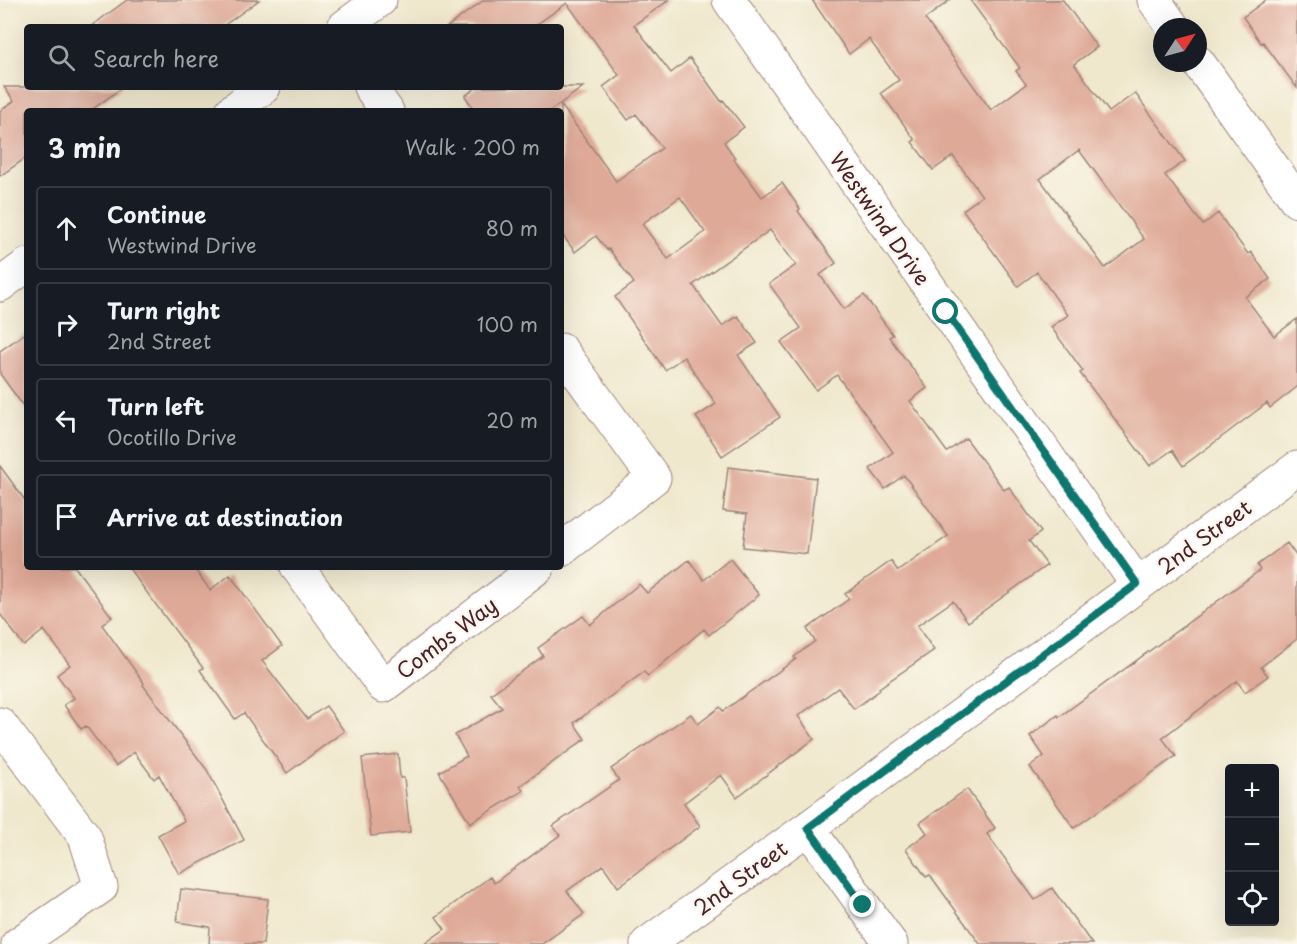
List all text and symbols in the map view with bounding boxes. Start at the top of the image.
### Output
north arrow [1153,18,1207,72]
search box [24,24,564,90]
icon: search [45,41,78,74]
text: Search here [93,41,219,74]
text: 3 min [48,128,121,167]
text: Walk · 200 m [405,132,540,162]
street label: Westwind Drive [823,145,939,291]
text: Continue [107,197,206,230]
icon: ahead [50,212,83,245]
text: 80 m [486,213,538,243]
text: Westwind Drive [107,230,257,260]
text: Turn right [107,293,220,326]
route start [932,298,958,324]
icon: right [50,308,83,341]
text: 100 m [477,309,538,339]
text: 2nd Street [107,326,211,356]
text: Turn left [107,389,204,422]
icon: left [50,404,83,437]
text: 20 m [486,405,538,435]
text: Ocotillo Drive [107,422,237,452]
street label: 2nd Street [1150,491,1258,581]
icon: arrive [50,500,83,533]
text: Arrive at destination [107,500,343,533]
street label: Combs Way [389,588,503,686]
map controls [1225,764,1279,926]
button: + [1225,764,1279,818]
button: − [1225,818,1279,872]
street label: 2nd Street [686,832,794,922]
button: locate [1225,872,1279,926]
route end [849,891,875,917]

